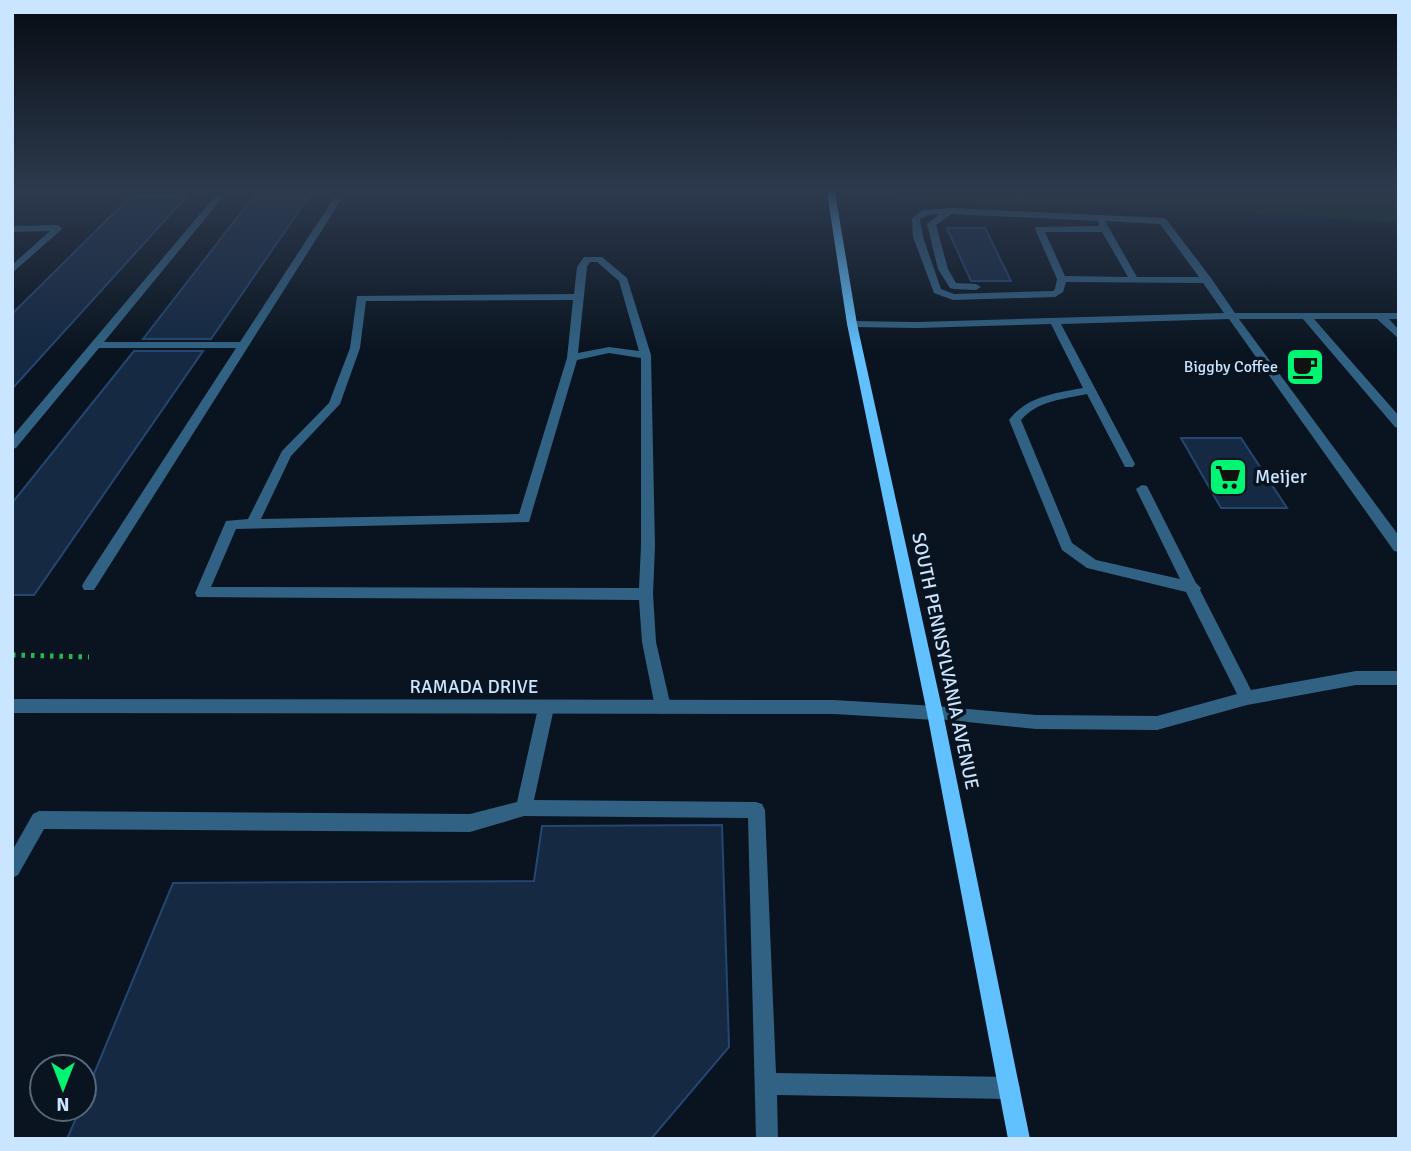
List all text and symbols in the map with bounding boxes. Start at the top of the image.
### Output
cafe icon: Biggby Coffee [1284,346,1326,388]
place label: Biggby Coffee [1184,357,1278,377]
supermarket icon: Meijer [1207,456,1249,498]
place label: Meijer [1255,465,1307,489]
street label: SOUTH PENNSYLVANIA AVENUE [906,530,984,792]
street label: RAMADA DRIVE [410,675,538,699]
north arrow [28,1053,98,1123]
text: N [56,1092,70,1116]

